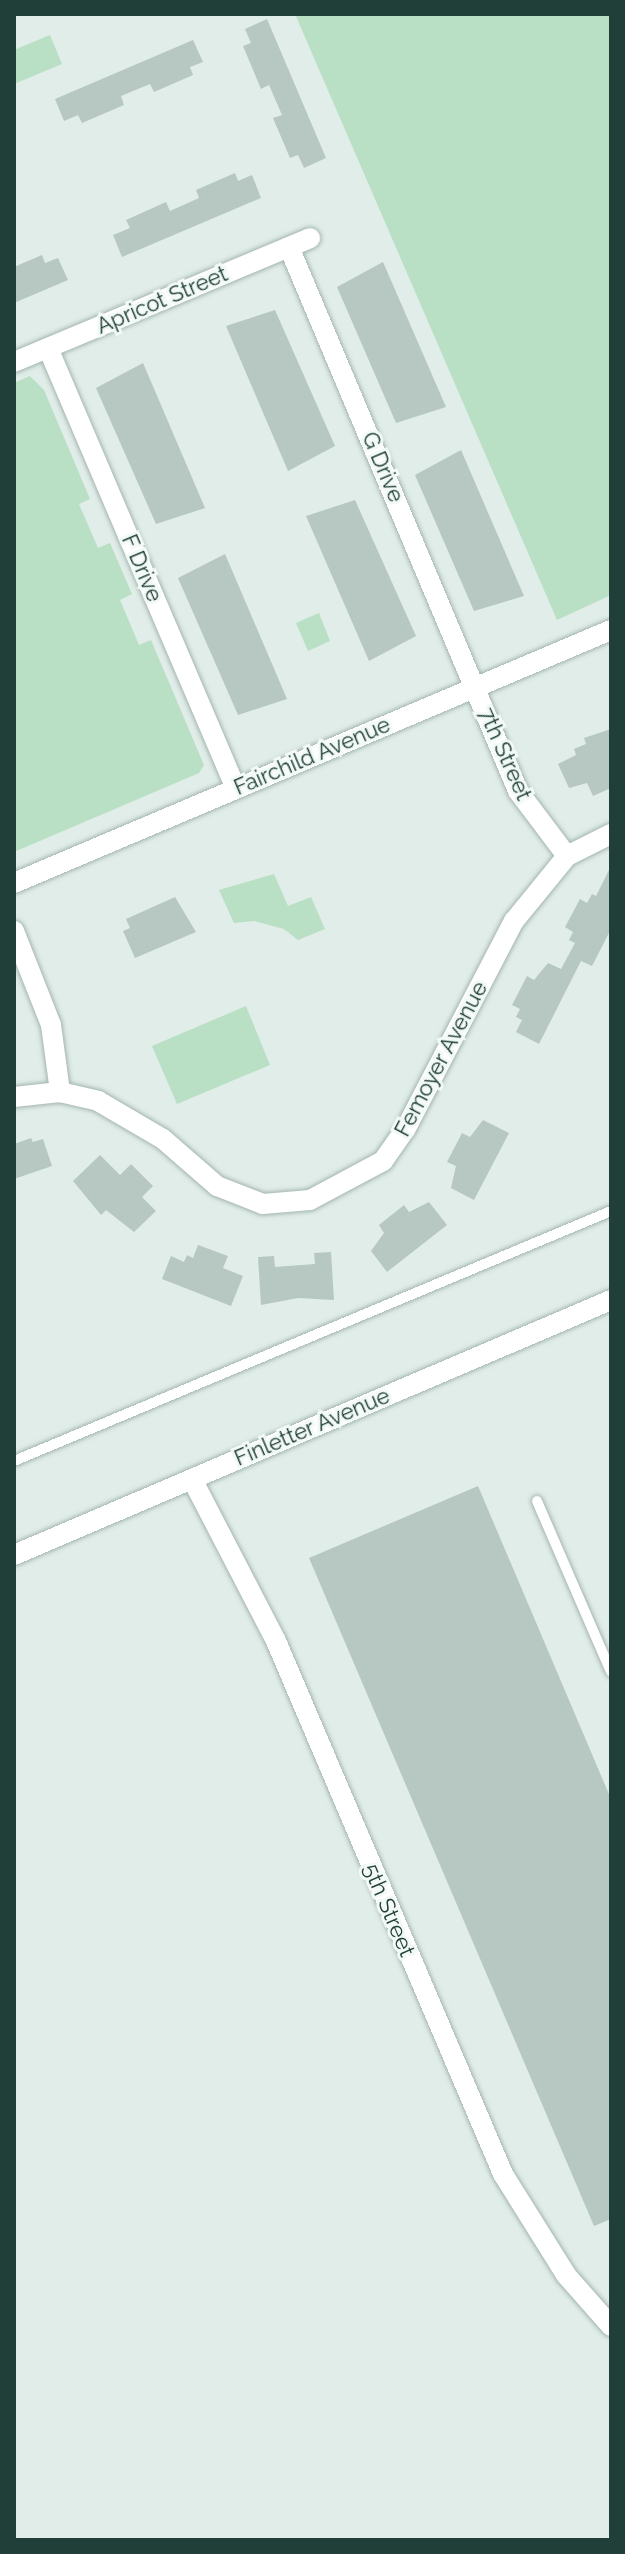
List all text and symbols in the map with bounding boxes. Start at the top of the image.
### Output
street label: Apricot Street [92,261,232,339]
street label: G Drive [356,428,410,506]
street label: F Drive [116,530,168,606]
street label: 7th Street [473,704,537,804]
street label: Fairchild Avenue [230,711,394,801]
street label: Femoyer Avenue [389,976,493,1142]
street label: Finletter Avenue [230,1382,394,1472]
street label: 5th Street [358,1859,420,1961]

